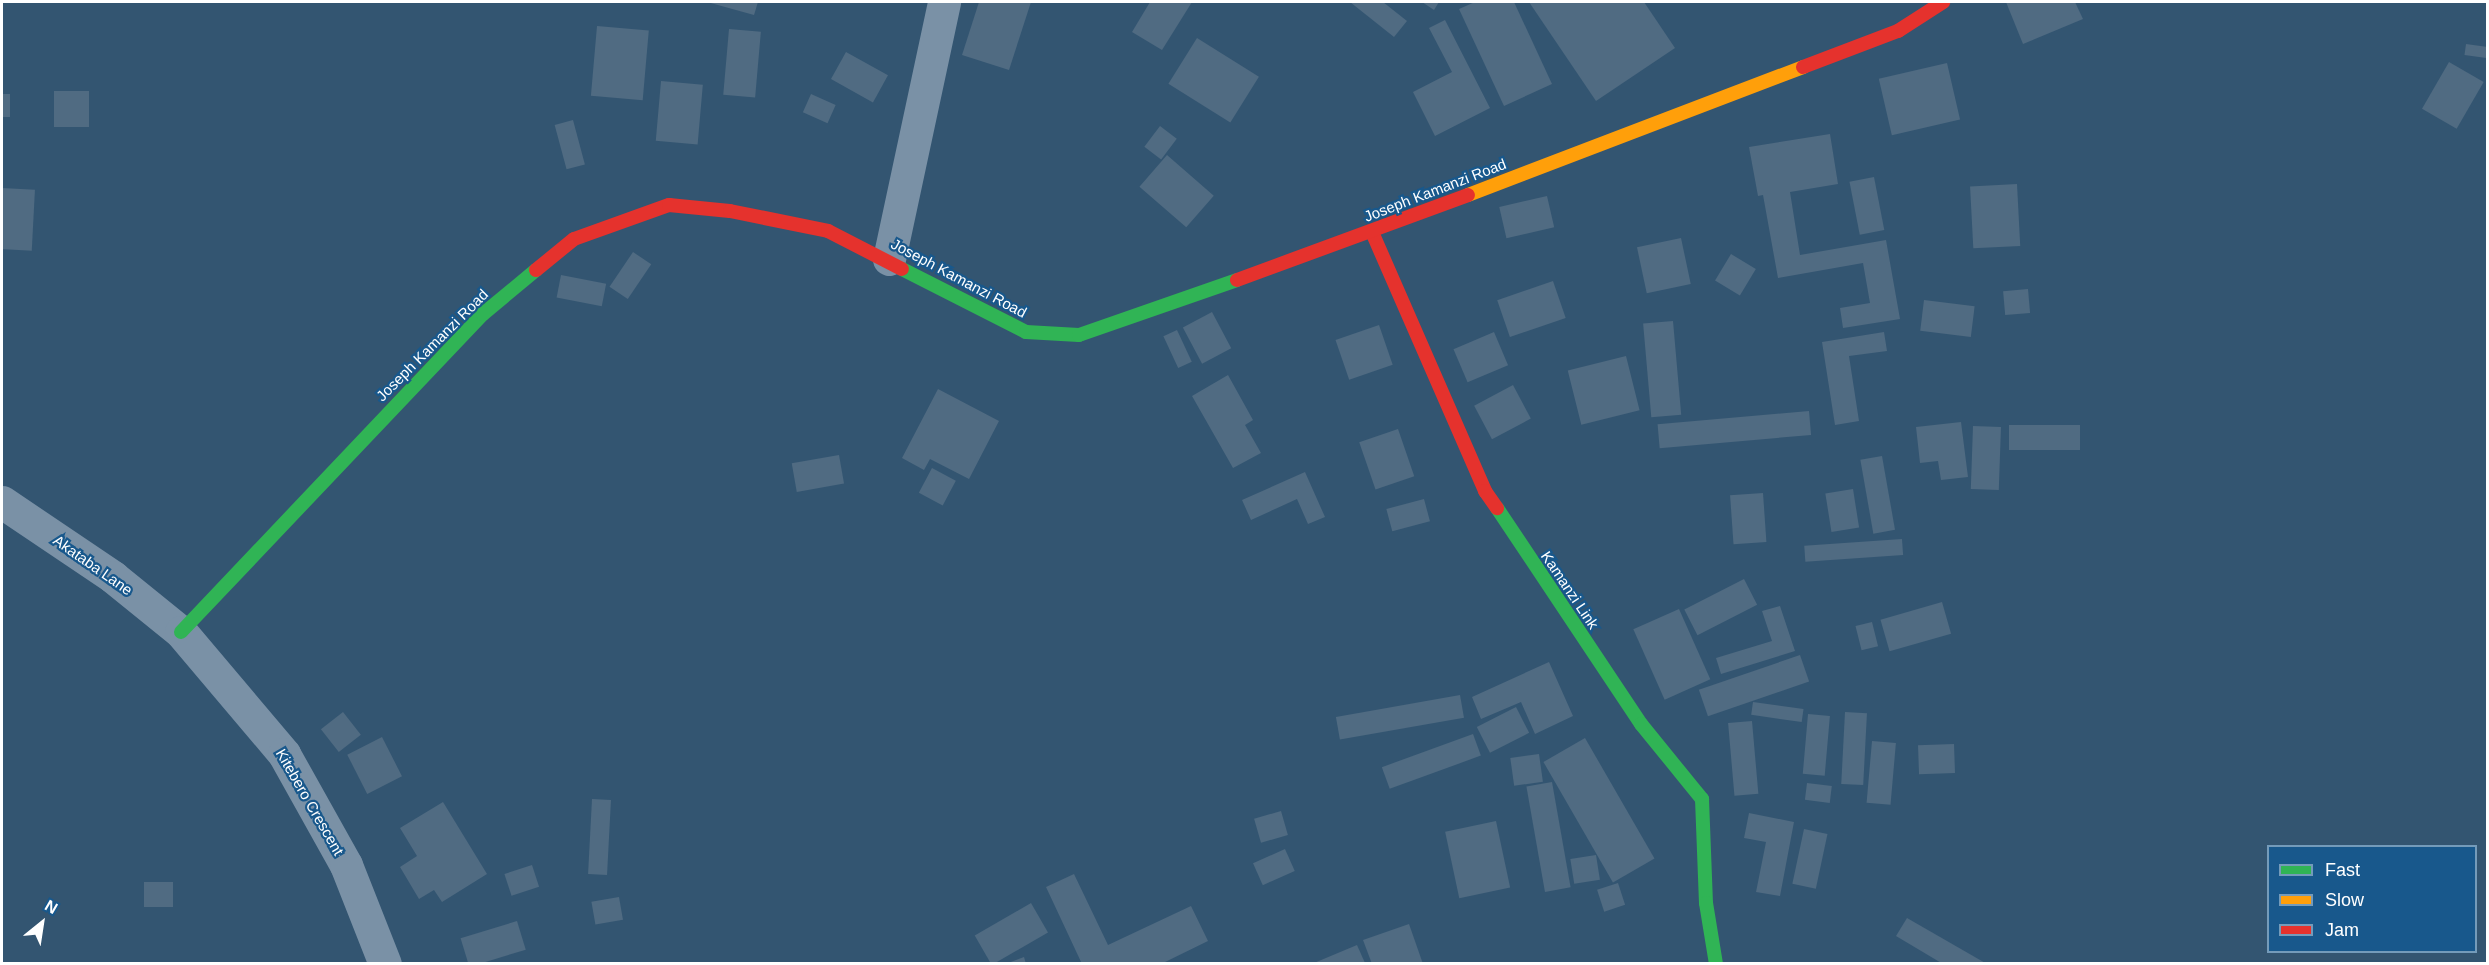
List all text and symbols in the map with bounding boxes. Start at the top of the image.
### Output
street label: Joseph Kamanzi Road [1361,155,1509,225]
street label: Joseph Kamanzi Road [888,235,1030,321]
street label: Joseph Kamanzi Road [372,285,492,405]
street label: Akataba Lane [50,531,136,599]
street label: Kamanzi Link [1537,548,1603,632]
street label: Kitebero Crescent [272,746,348,858]
legend [2267,845,2477,953]
text: Fast [2325,860,2360,880]
text: Slow [2325,890,2364,910]
north arrow [12,893,72,953]
text: N [42,897,61,917]
text: Jam [2325,920,2359,940]

